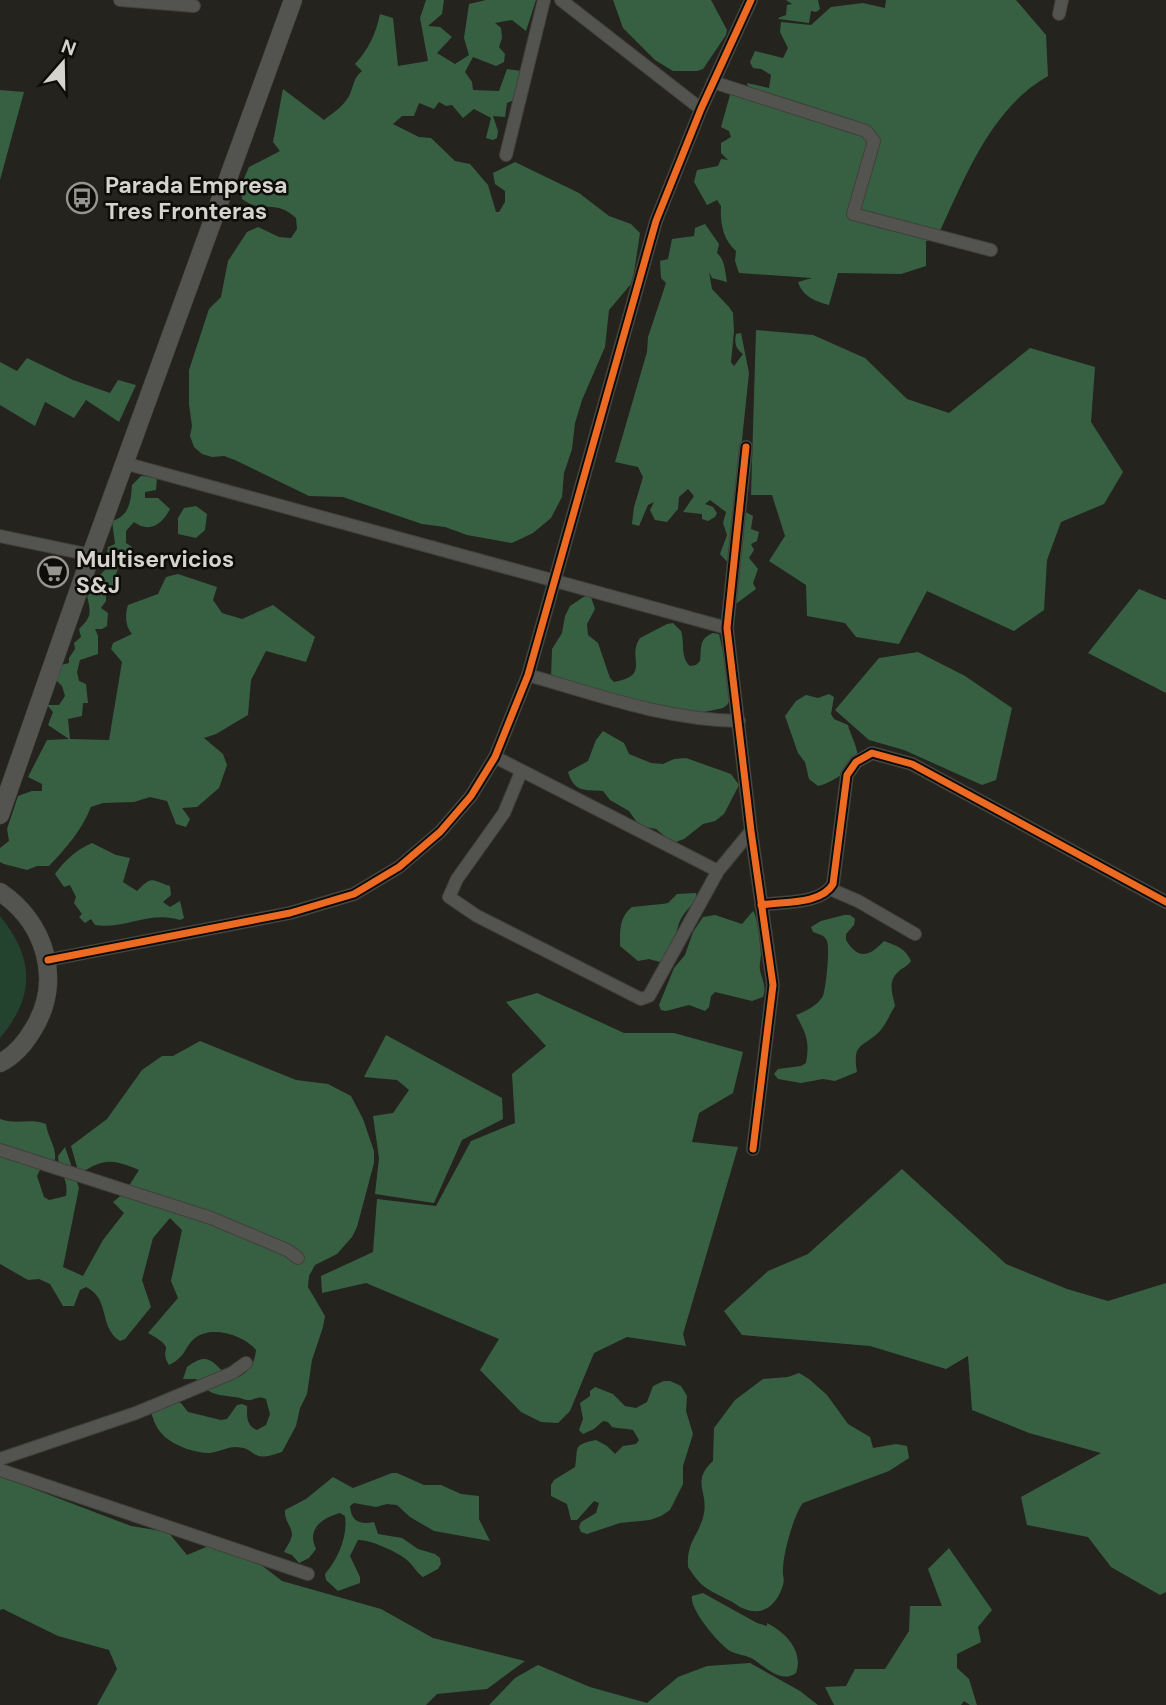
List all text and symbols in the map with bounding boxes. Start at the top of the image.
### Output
north arrow [28,28,98,98]
text: N [58,33,79,62]
place label: Parada Empresa Tres Fronteras [105,170,288,226]
bus stop icon: Parada Empresa Tres Fronteras [65,181,99,215]
place label: Multiservicios S&J [76,544,234,600]
supermarket icon: Multiservicios S&J [36,555,70,589]

